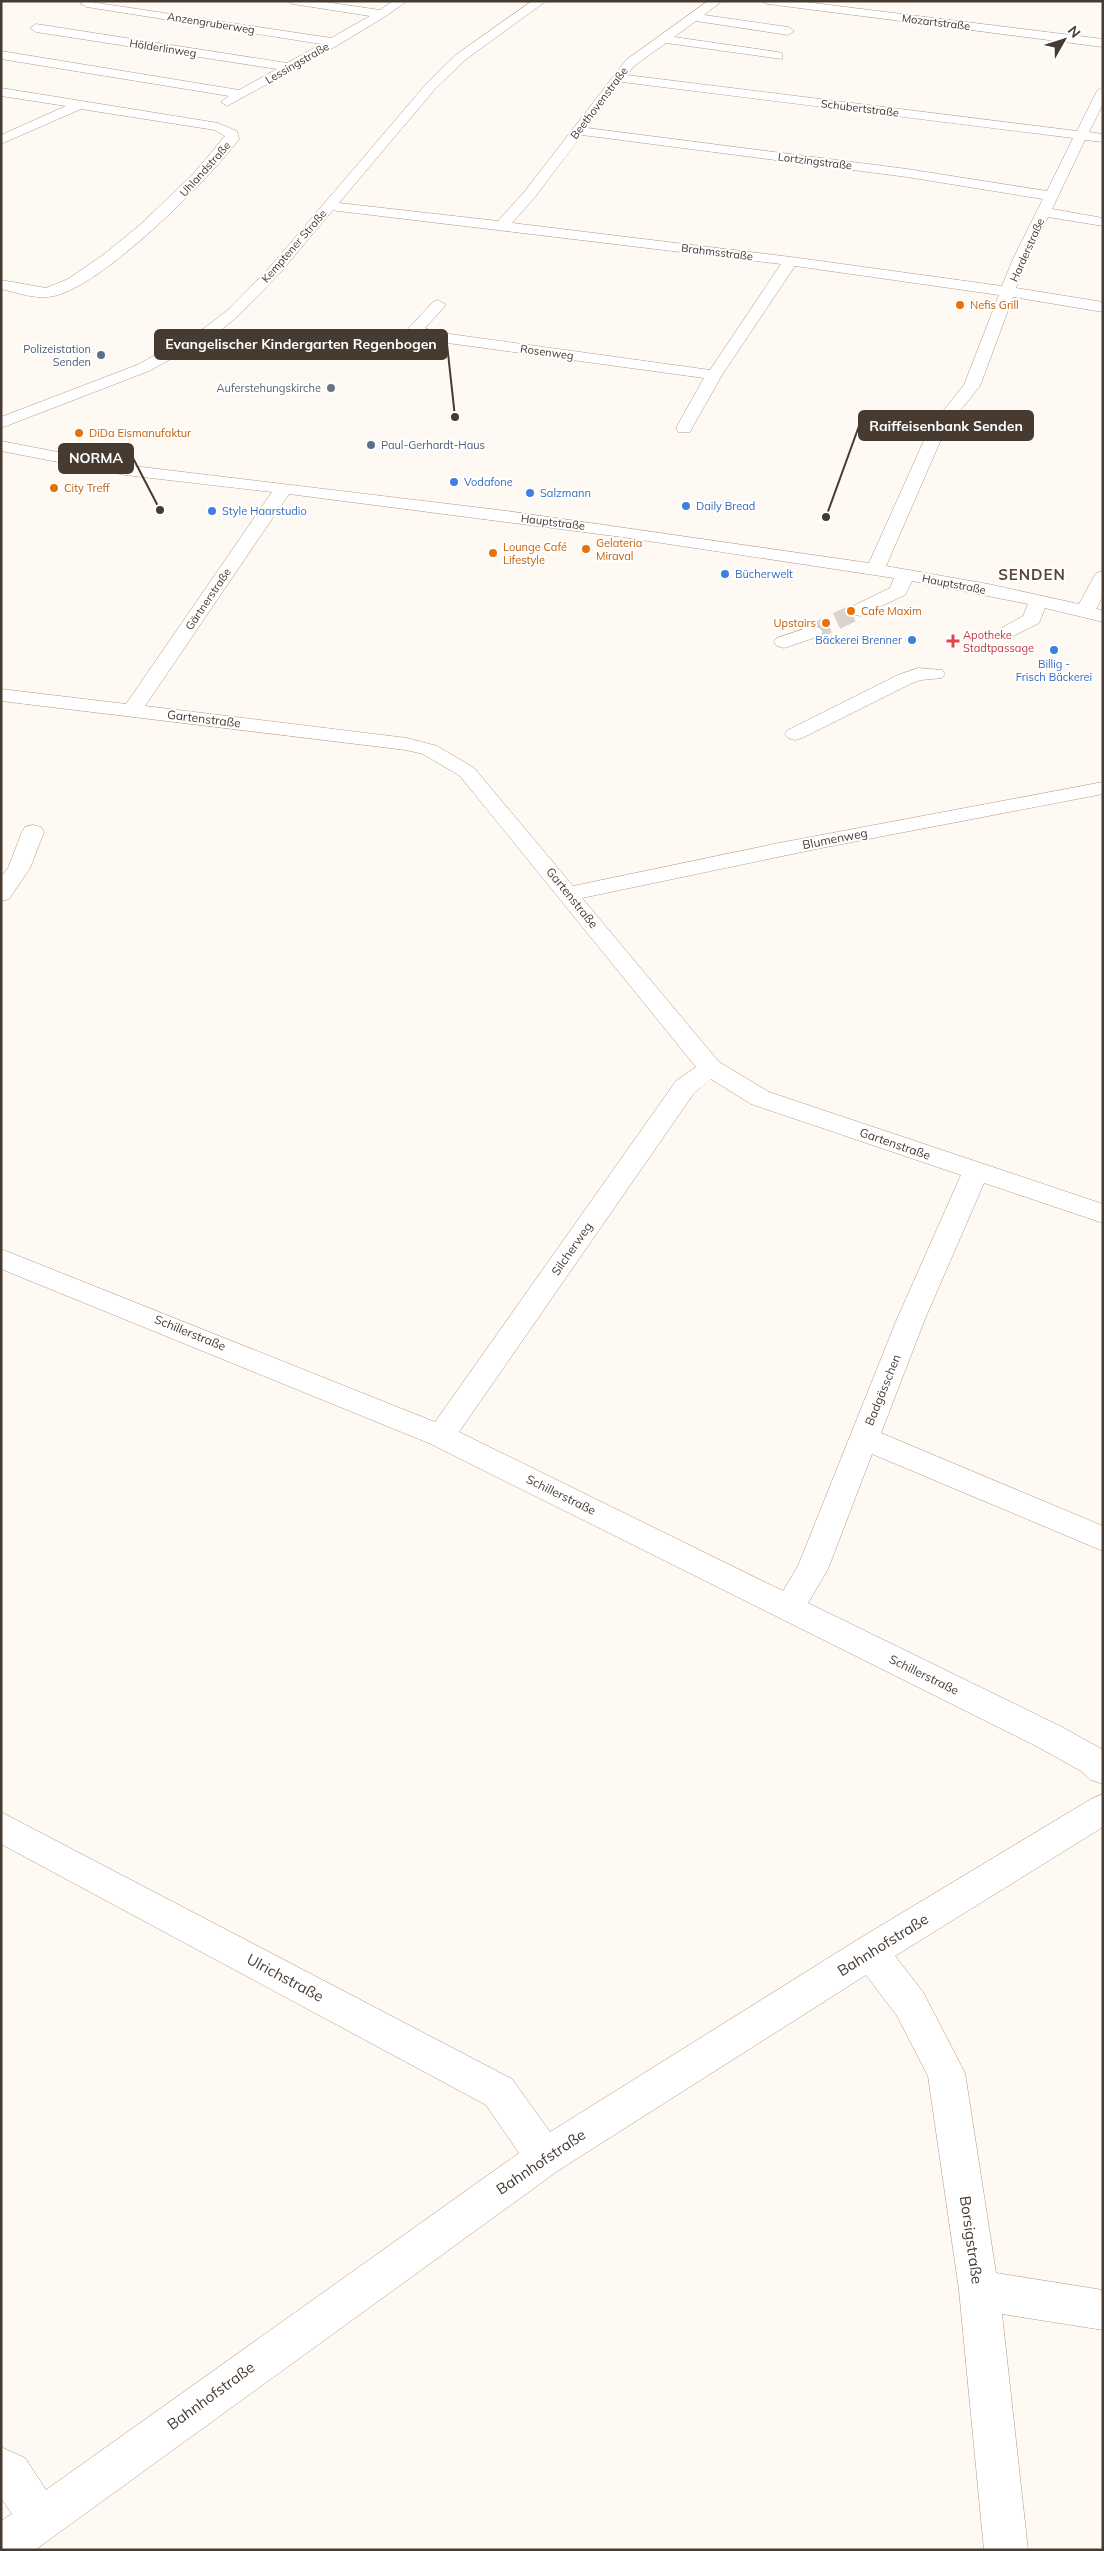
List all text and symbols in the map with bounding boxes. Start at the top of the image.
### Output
street label: Anzengruberweg [166,9,256,37]
street label: Mozartstraße [901,11,971,33]
north arrow [1039,15,1089,65]
text: N [1064,22,1084,42]
street label: Hölderlinweg [129,36,197,60]
street label: Lessingstraße [263,39,331,87]
street label: Beethovenstraße [567,64,631,142]
street label: Schubertstraße [820,96,900,120]
street label: Uhlandstraße [177,138,233,200]
street label: Lortzingstraße [777,150,853,172]
street label: Kemptener Straße [258,207,330,285]
street label: Harderstraße [1007,216,1047,284]
street label: Brahmsstraße [680,241,754,263]
place label: Nefis Grill [970,298,1019,312]
marker: Nefis Grill [954,299,966,311]
callout: Evangelischer Kindergarten Regenbogen [155,330,447,359]
text: Evangelischer Kindergarten Regenbogen [165,335,437,353]
street label: Rosenweg [519,341,575,363]
place label: Polizeistation Senden [23,342,91,369]
marker: Polizeistation Senden [95,349,107,361]
place label: Auferstehungskirche [216,381,321,395]
marker: Auferstehungskirche [325,382,337,394]
callout: Raiffeisenbank Senden [859,411,1033,440]
text: Raiffeisenbank Senden [869,417,1023,435]
place label: DiDa Eismanufaktur [89,426,191,440]
marker: DiDa Eismanufaktur [73,427,85,439]
place label: Paul-Gerhardt-Haus [381,438,485,452]
marker: Paul-Gerhardt-Haus [365,439,377,451]
callout: NORMA [59,444,133,473]
text: NORMA [69,449,124,467]
place label: Vodafone [464,475,513,489]
marker: Vodafone [448,476,460,488]
place label: City Treff [64,481,110,495]
marker: City Treff [48,482,60,494]
place label: Salzmann [540,486,591,500]
marker: Salzmann [524,487,536,499]
place label: Daily Bread [696,499,755,513]
marker: Daily Bread [680,500,692,512]
place label: Style Haarstudio [222,504,307,518]
marker: Style Haarstudio [206,505,218,517]
street label: Hauptstraße [520,511,586,533]
place label: Gelateria Miraval [596,536,642,563]
place label: Lounge Café Lifestyle [503,540,567,567]
marker: Gelateria Miraval [580,543,592,555]
marker: Lounge Café Lifestyle [487,547,499,559]
street label: Gärtnerstraße [182,565,234,633]
district label: SENDEN [998,565,1066,584]
place label: Bücherwelt [735,567,793,581]
marker: Bücherwelt [719,568,731,580]
street label: Hauptstraße [921,571,987,597]
place label: Cafe Maxim [861,604,922,618]
marker: Cafe Maxim [845,605,857,617]
place label: Upstairs [774,616,816,630]
marker: Upstairs [820,617,832,629]
place label: Apotheke Stadtpassage [963,628,1034,655]
place label: Bäckerei Brenner [815,633,902,647]
marker: Bäckerei Brenner [906,634,918,646]
marker: Apotheke Stadtpassage [947,635,959,647]
marker: Billig - Frisch Bäckerei [1048,644,1060,656]
place label: Billig - Frisch Bäckerei [1016,657,1092,684]
street label: Gartenstraße [166,707,242,730]
street label: Blumenweg [801,825,869,852]
street label: Gartenstraße [543,864,602,931]
street label: Gartenstraße [858,1124,933,1163]
street label: Silcherweg [548,1219,595,1278]
street label: Schillerstraße [152,1311,228,1354]
street label: Badgässchen [861,1352,904,1428]
street label: Schillerstraße [524,1471,598,1518]
street label: Schillerstraße [887,1651,961,1698]
street label: Bahnhofstraße [834,1909,932,1980]
street label: Ulrichstraße [244,1949,327,2006]
street label: Bahnhofstraße [492,2125,589,2198]
street label: Borsigstraße [956,2195,987,2285]
street label: Bahnhofstraße [163,2357,258,2434]

